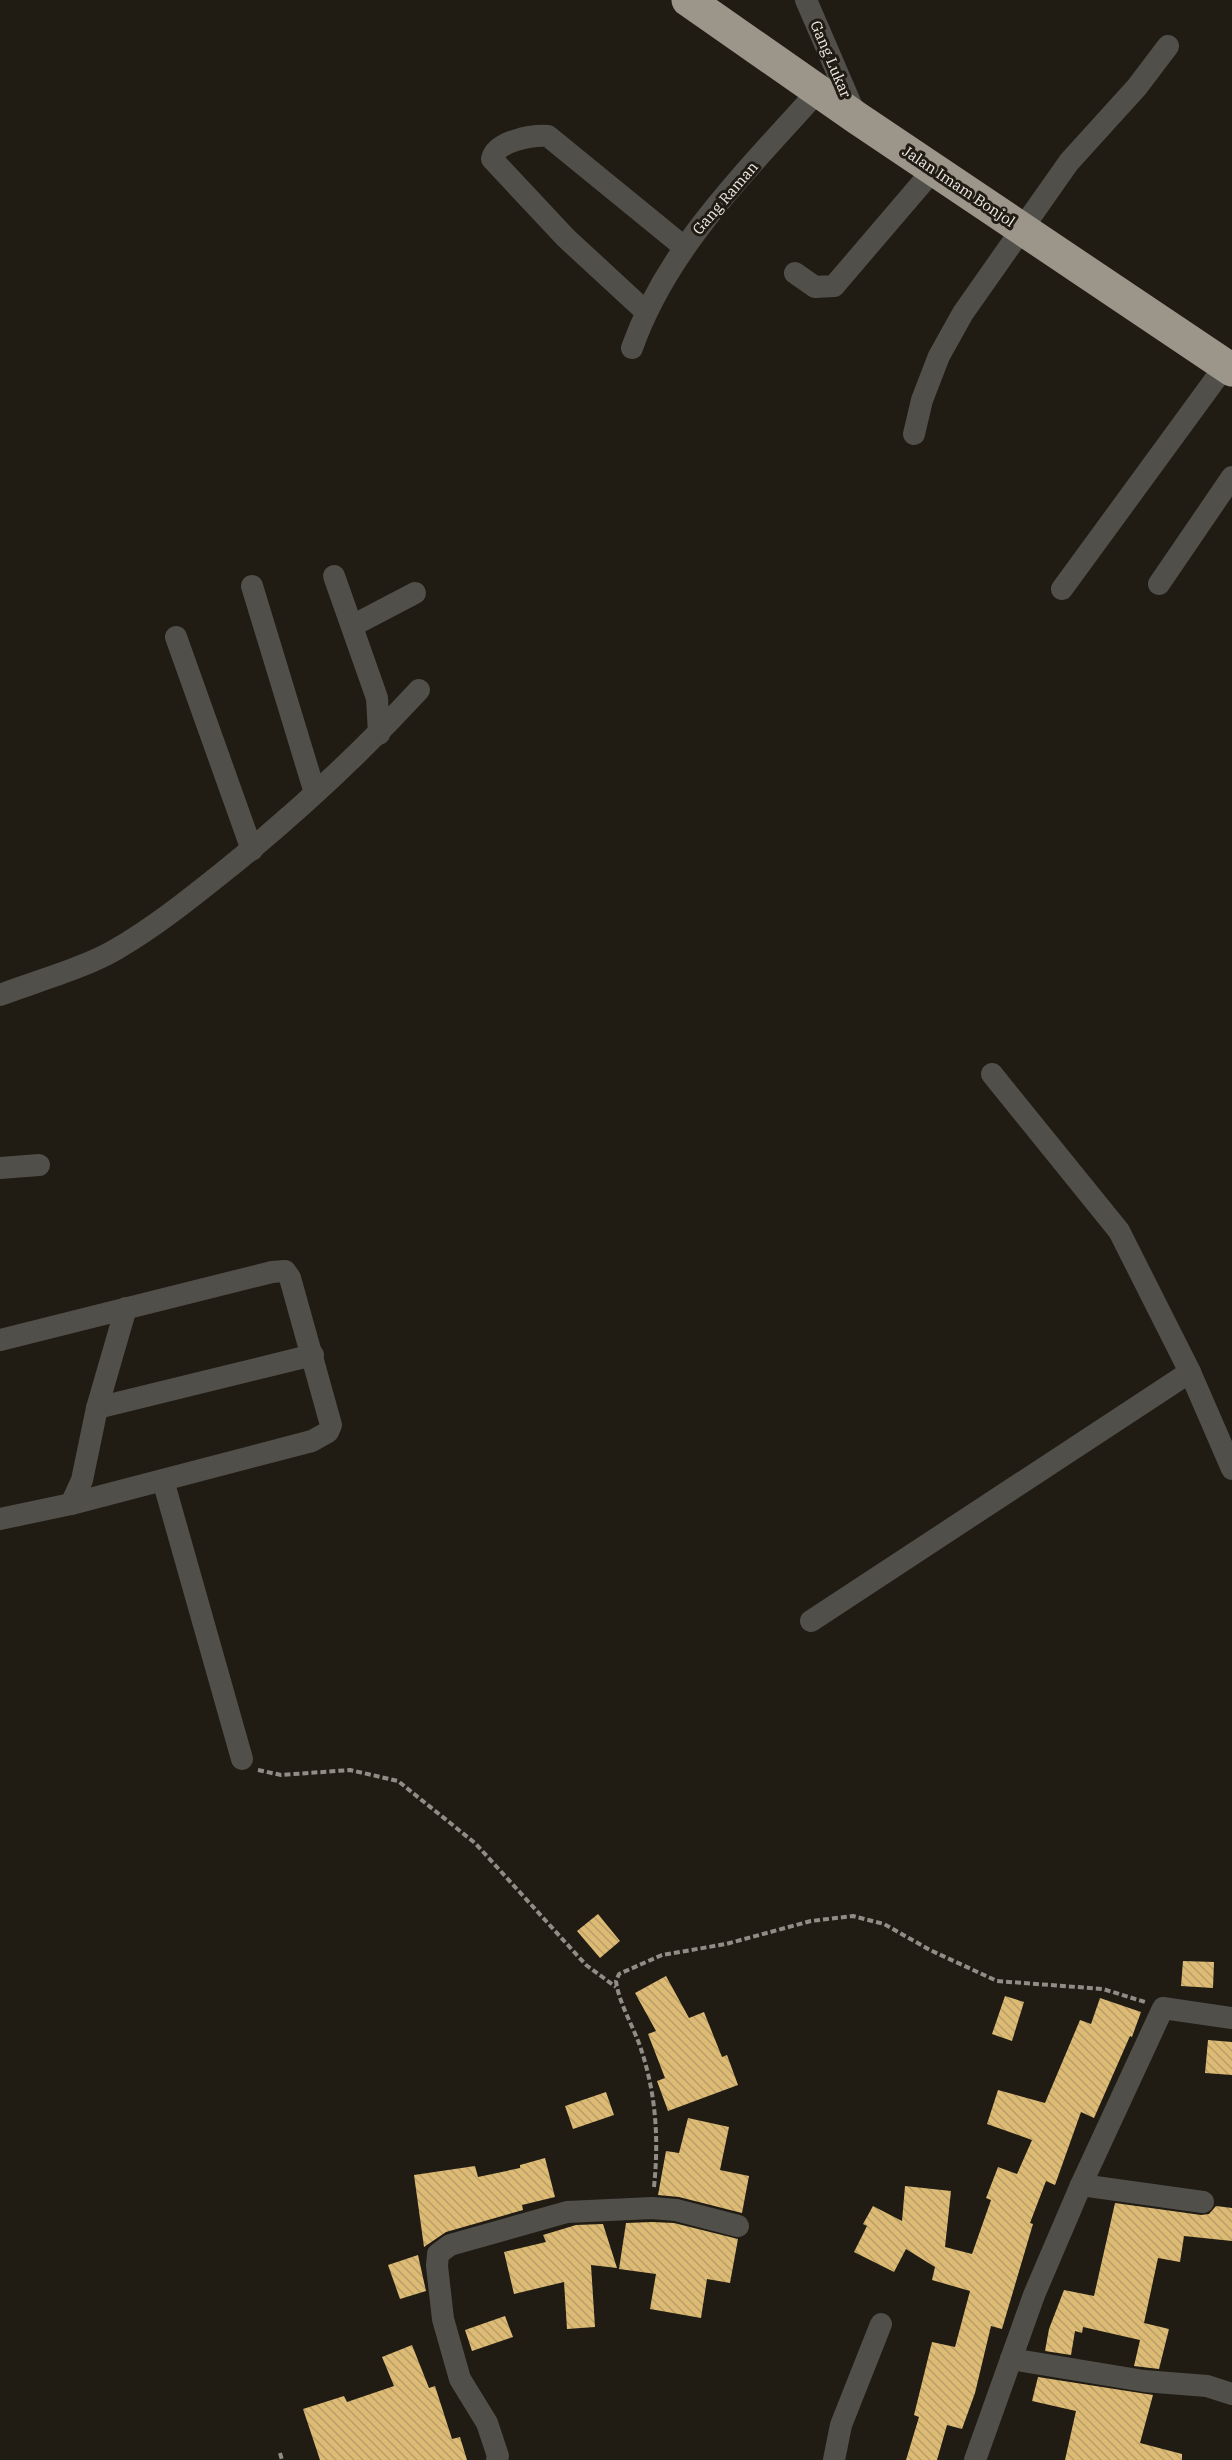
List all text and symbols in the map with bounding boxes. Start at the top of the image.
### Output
street label: Gang Lukar [806,18,856,101]
street label: Jalan Imam Bonjol [899,141,1019,231]
street label: Gang Raman [688,157,762,238]

